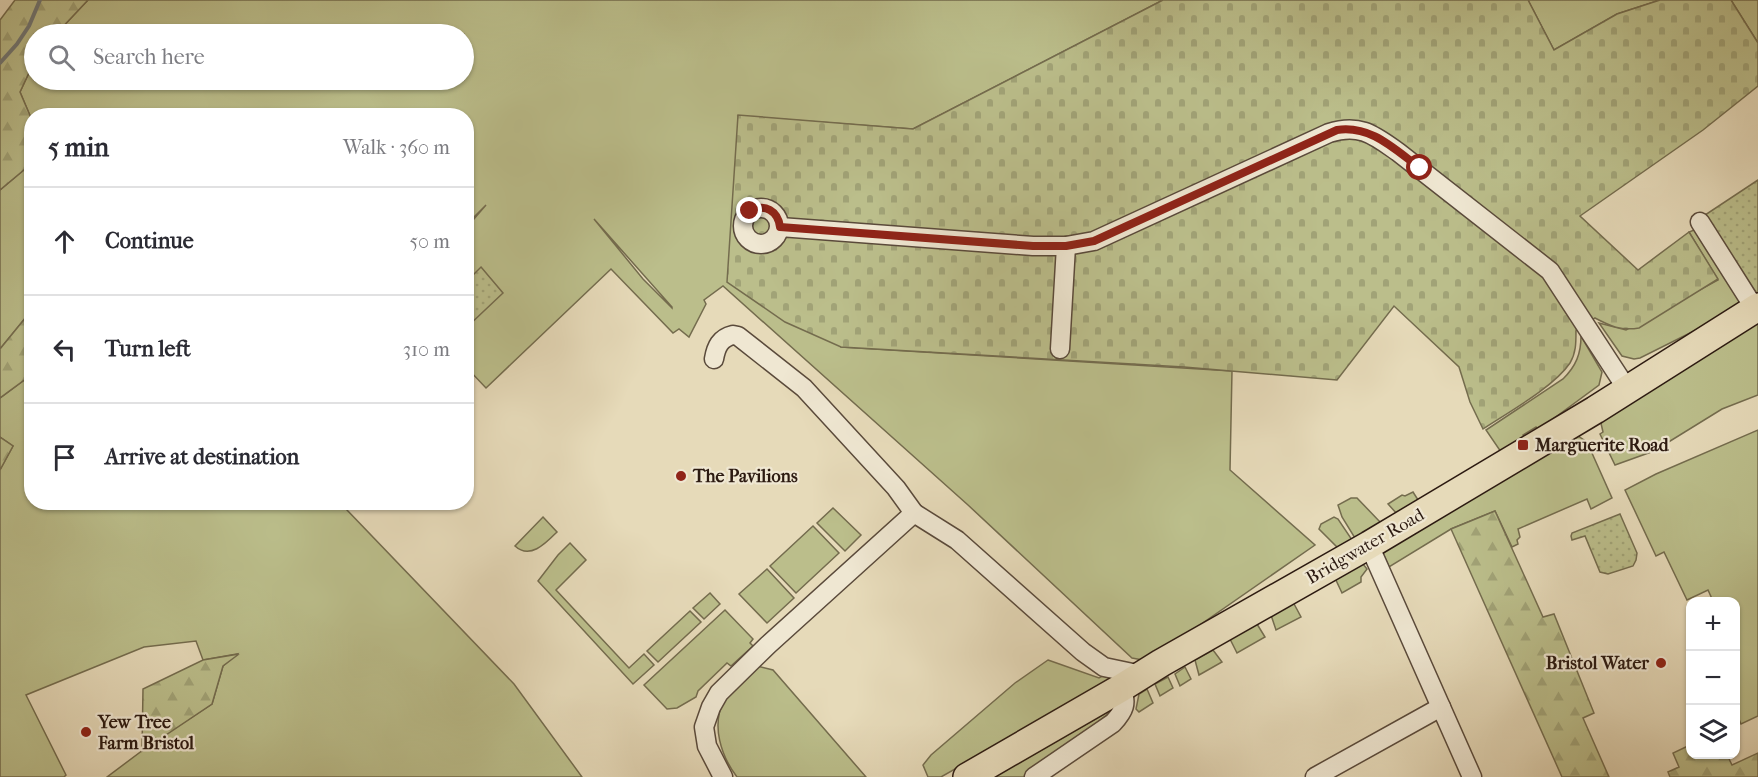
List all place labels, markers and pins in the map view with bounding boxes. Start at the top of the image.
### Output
place label: Marguerite Road [1534,435,1670,456]
marker: Marguerite Road [1516,438,1530,452]
place label: The Pavilions [692,466,798,487]
marker: The Pavilions [674,469,688,483]
place label: Bristol Water [1546,653,1649,674]
marker: Bristol Water [1654,656,1668,670]
place label: Yew Tree Farm Bristol [97,712,195,754]
marker: Yew Tree Farm Bristol [79,725,93,739]

